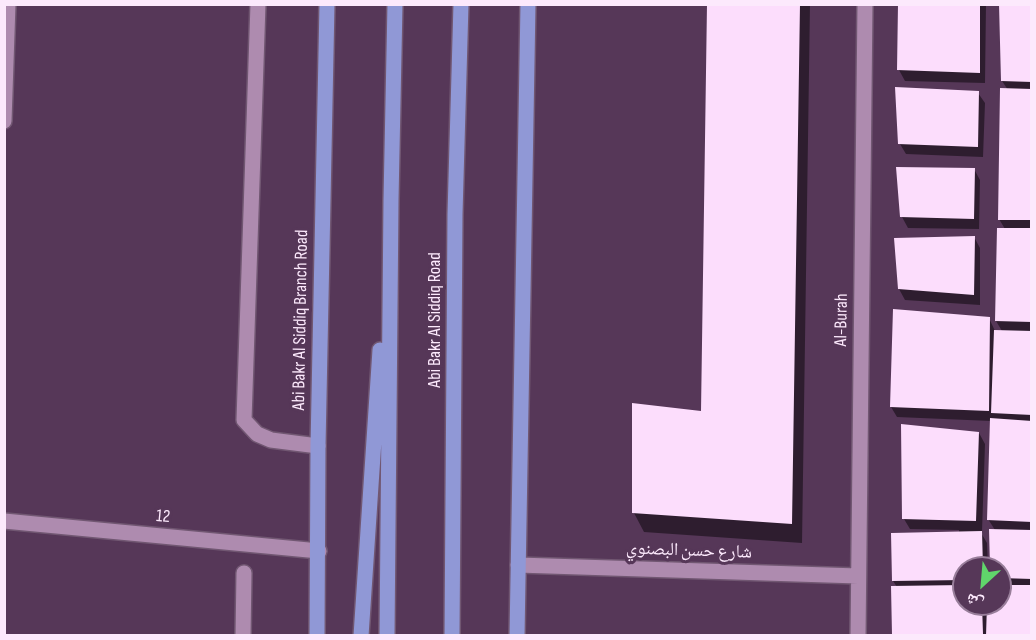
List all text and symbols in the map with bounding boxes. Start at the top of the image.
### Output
street label: Abi Bakr Al Siddiq Branch Road [289,229,313,411]
street label: Abi Bakr Al Siddiq Road [424,252,446,388]
street label: Al-Burah [831,293,853,347]
street label: 12 [155,506,171,528]
street label: شارع حسن البصنوي [626,538,752,564]
north arrow [952,556,1012,616]
text: ش [963,589,987,613]

